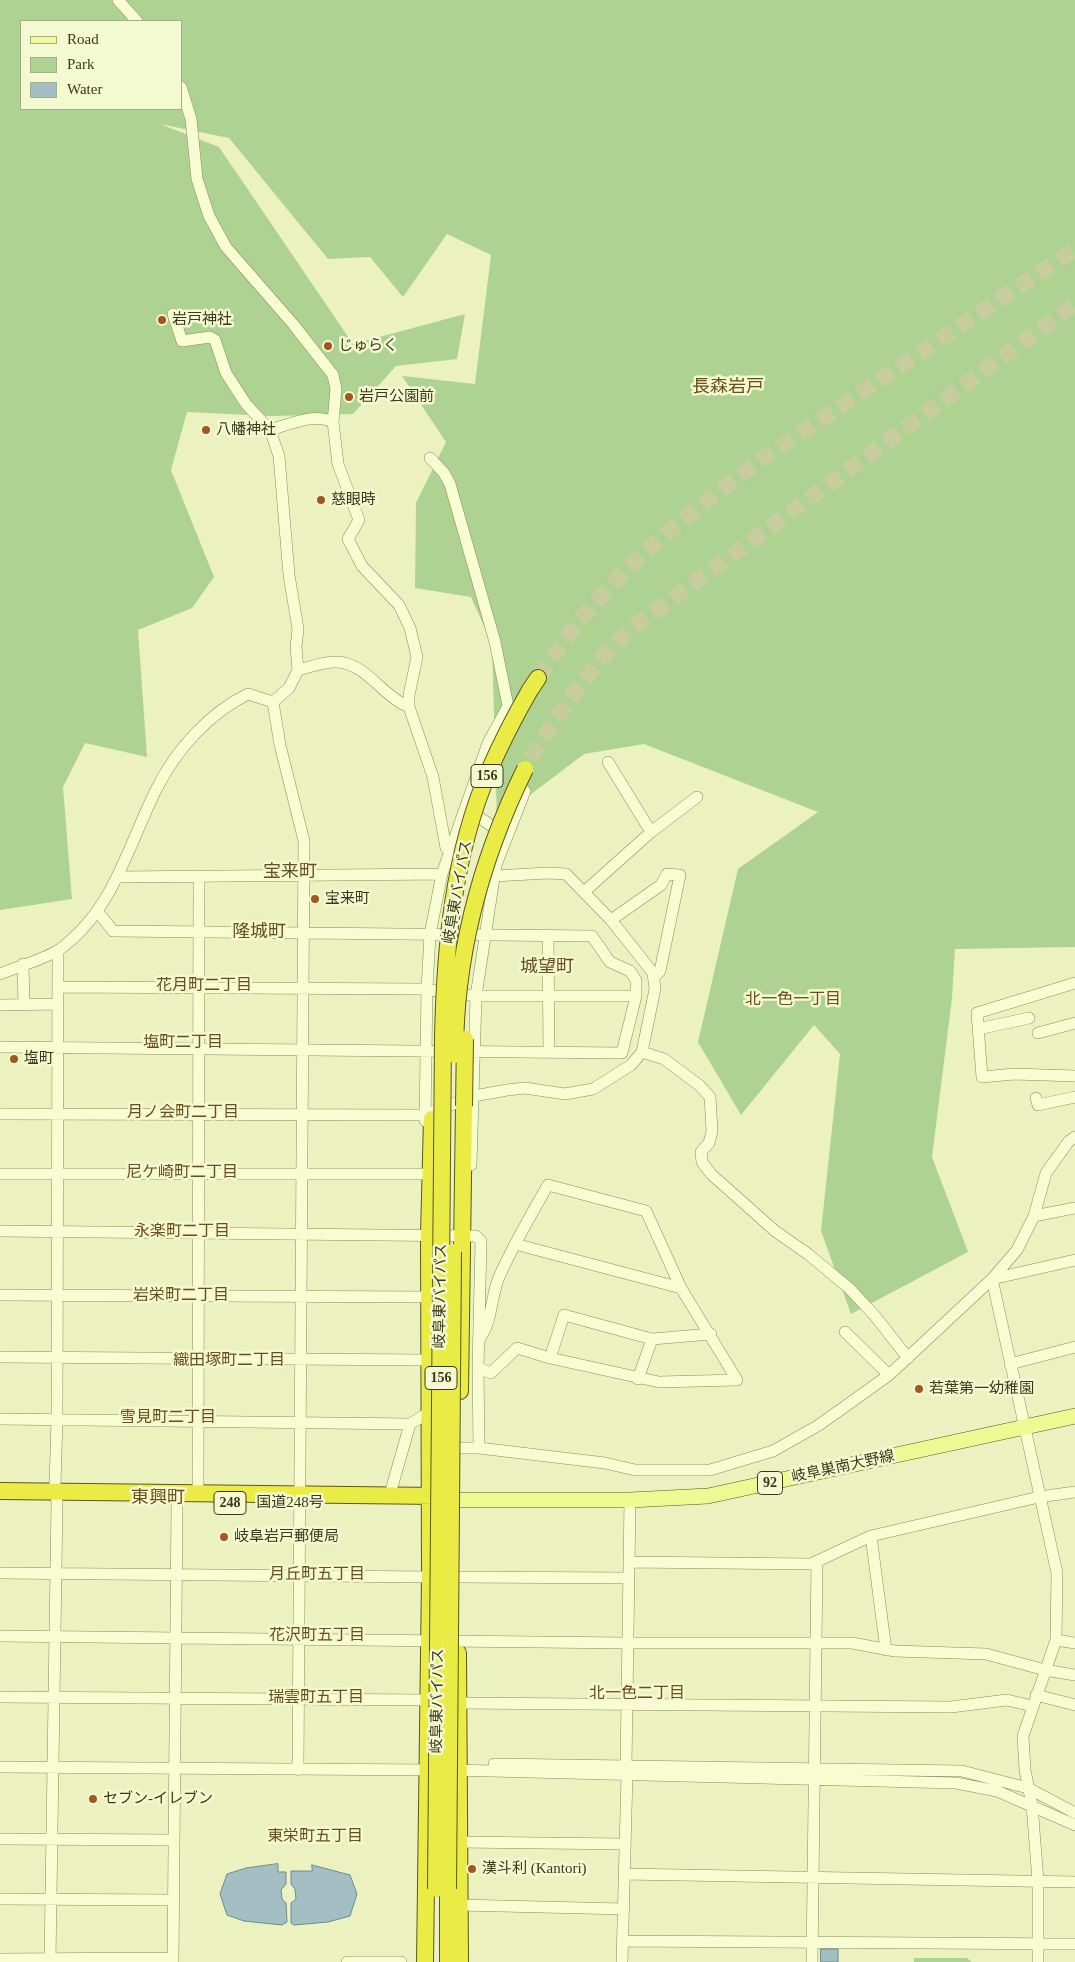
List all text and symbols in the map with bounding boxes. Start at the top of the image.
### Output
legend [20,20,182,110]
text: Road [67,31,99,47]
text: Park [67,56,95,72]
text: Water [67,81,102,97]
place label: 岩戸神社 [172,311,232,329]
marker: 岩戸神社 [156,314,168,326]
place label: じゅらく [338,337,398,355]
marker: じゅらく [322,340,334,352]
district label: 長森岩戸 [692,376,764,398]
place label: 岩戸公園前 [359,388,434,406]
marker: 岩戸公園前 [343,391,355,403]
place label: 八幡神社 [216,421,276,439]
marker: 八幡神社 [200,424,212,436]
place label: 慈眼時 [331,491,376,509]
marker: 慈眼時 [315,494,327,506]
road number: 156 [471,764,503,788]
street label: 岐阜東バイパス [440,839,476,945]
district label: 宝来町 [263,861,317,883]
place label: 宝来町 [325,890,370,908]
marker: 宝来町 [309,893,321,905]
district label: 隆城町 [232,921,286,943]
district label: 城望町 [520,956,574,978]
district label: 花月町二丁目 [156,976,252,996]
district label: 北一色一丁目 [745,990,841,1010]
district label: 塩町二丁目 [143,1033,223,1053]
place label: 塩町 [24,1050,54,1068]
marker: 塩町 [8,1053,20,1065]
district label: 月ノ会町二丁目 [127,1103,239,1123]
district label: 尼ケ崎町二丁目 [126,1163,238,1183]
district label: 永楽町二丁目 [134,1222,230,1242]
street label: 岐阜東バイパス [431,1243,451,1349]
district label: 岩栄町二丁目 [133,1286,229,1306]
district label: 織田塚町二丁目 [173,1351,285,1371]
road number: 156 [425,1366,457,1390]
place label: 若葉第一幼稚園 [929,1380,1034,1398]
marker: 若葉第一幼稚園 [913,1383,925,1395]
district label: 雪見町二丁目 [120,1408,216,1428]
street label: 岐阜巣南大野線 [790,1447,896,1487]
road number: 92 [758,1472,782,1495]
district label: 東興町 [131,1487,185,1509]
road number: 248 [214,1492,246,1515]
street label: 国道248号 [256,1494,324,1512]
place label: 岐阜岩戸郵便局 [234,1528,339,1546]
marker: 岐阜岩戸郵便局 [218,1531,230,1543]
district label: 月丘町五丁目 [269,1565,365,1585]
district label: 花沢町五丁目 [269,1626,365,1646]
street label: 岐阜東バイパス [428,1648,448,1754]
district label: 北一色二丁目 [589,1684,685,1704]
district label: 瑞雲町五丁目 [268,1688,364,1708]
place label: セブン-イレブン [103,1790,213,1808]
marker: セブン-イレブン [87,1793,99,1805]
district label: 東栄町五丁目 [267,1827,363,1847]
place label: 漢斗利 (Kantori) [482,1860,587,1878]
marker: 漢斗利 (Kantori) [466,1863,478,1875]

